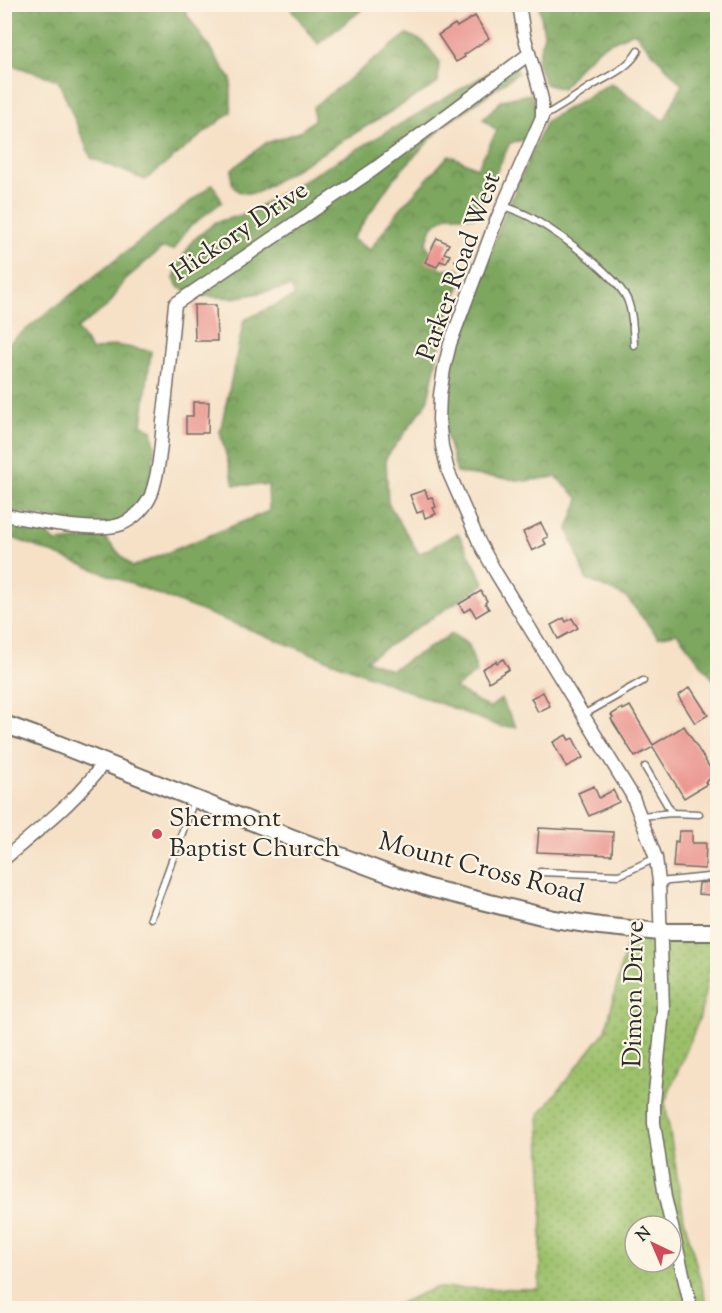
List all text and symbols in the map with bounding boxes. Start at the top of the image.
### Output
street label: Parker Road West [409,167,511,366]
street label: Hickory Drive [164,172,316,292]
place label: Shermont Baptist Church [169,801,340,868]
street label: Mount Cross Road [374,824,588,914]
marker: Shermont Baptist Church [150,827,164,841]
street label: Dimon Drive [615,920,655,1068]
north arrow [623,1214,683,1274]
text: N [632,1222,657,1248]

